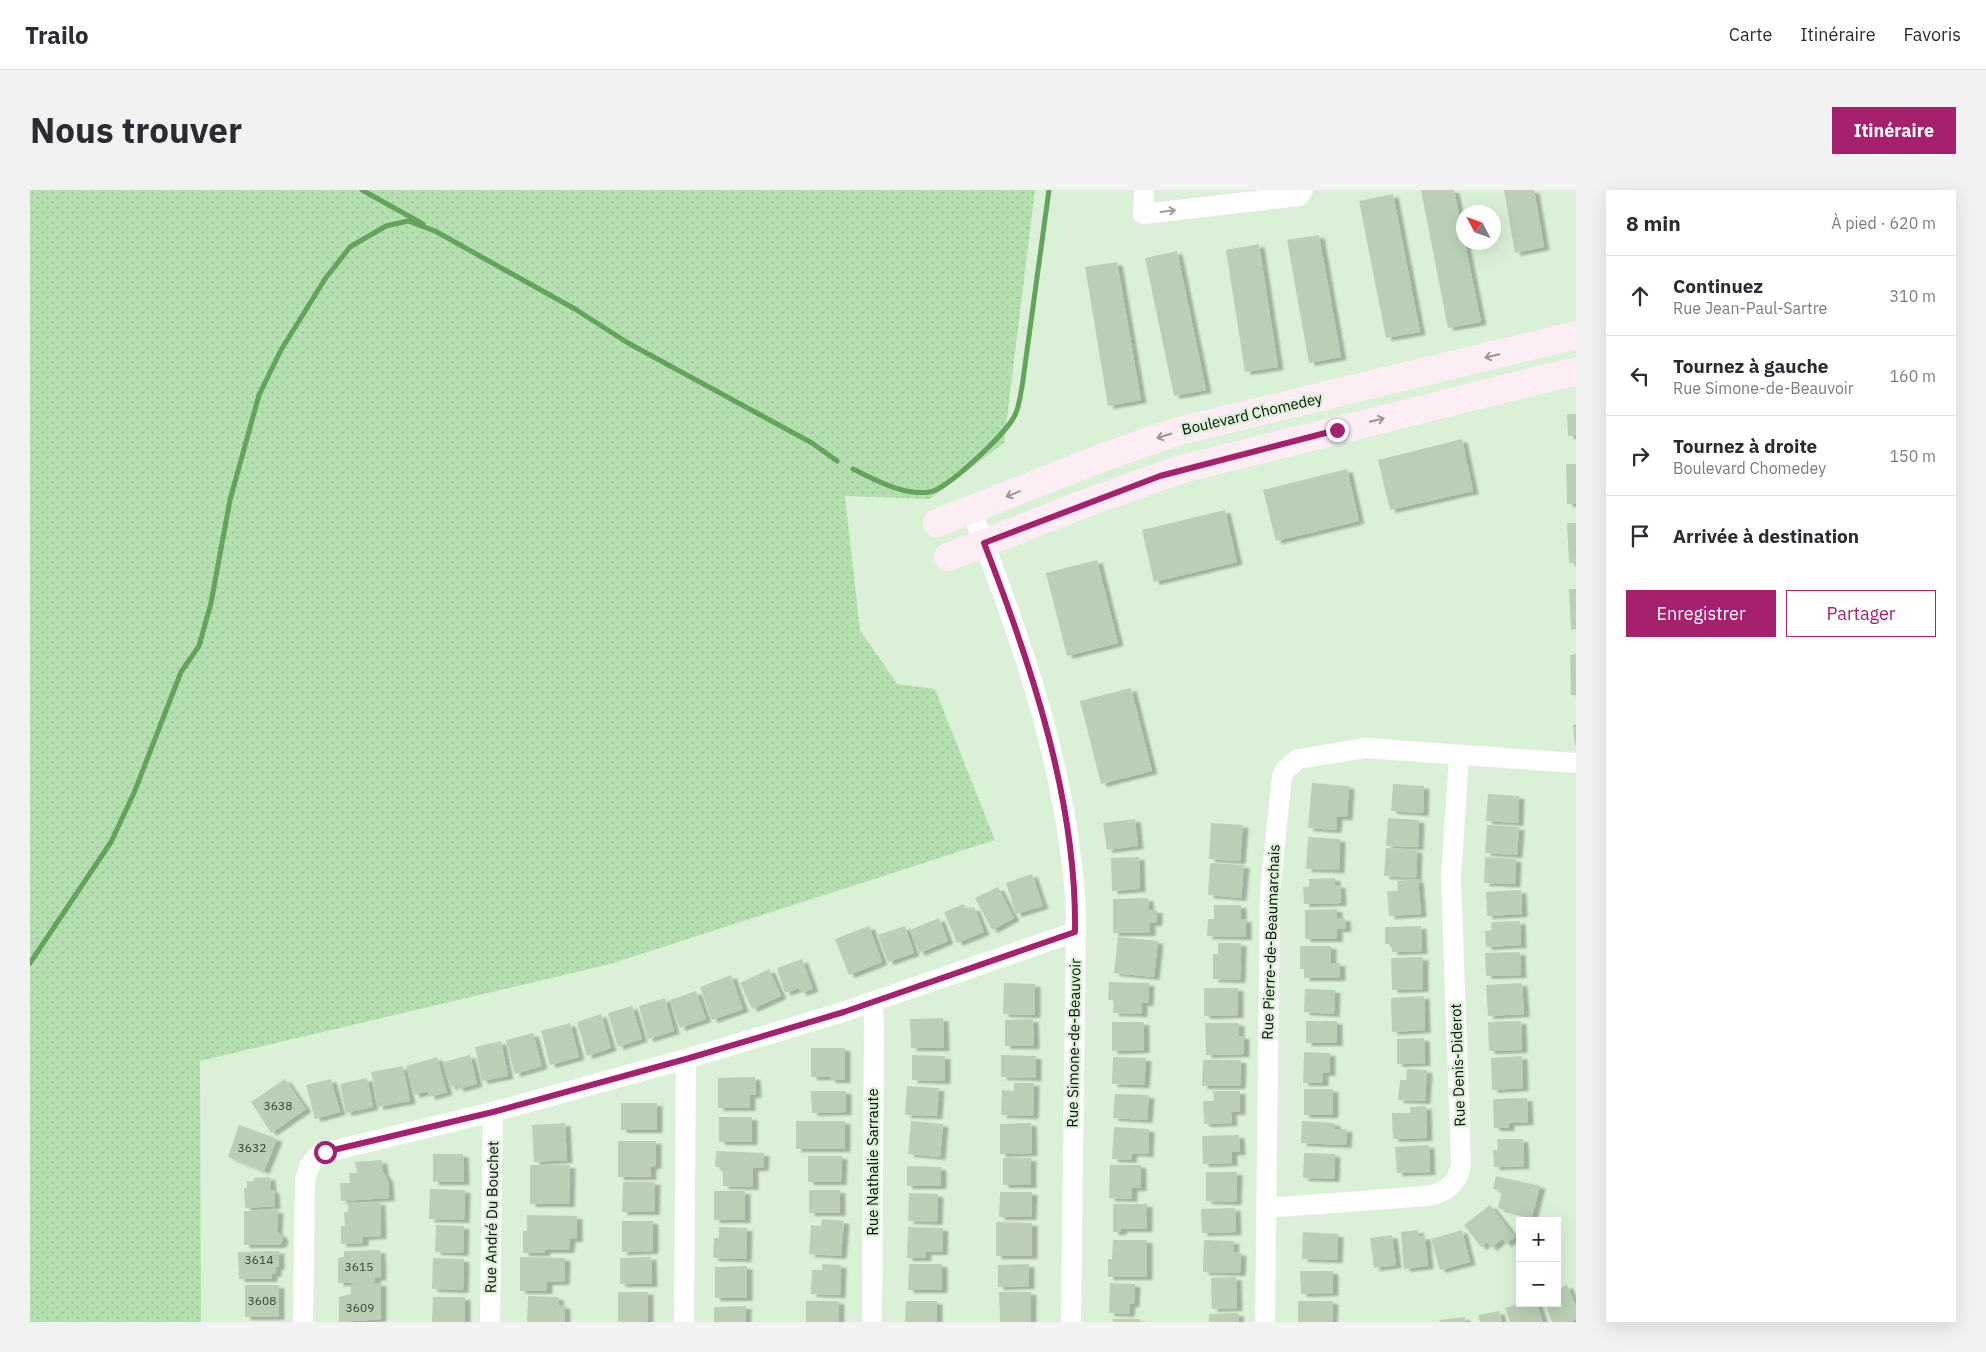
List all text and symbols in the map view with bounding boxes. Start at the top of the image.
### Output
text: Trailo [25,19,89,51]
text: Carte [1729,23,1772,46]
text: Itinéraire [1800,23,1876,46]
text: Favoris [1904,23,1961,46]
text: Nous trouver [30,107,242,153]
button: Itinéraire [1832,107,1956,154]
north arrow [1456,205,1501,250]
one-way arrow [1159,206,1175,216]
text: 8 min [1626,209,1681,237]
text: À pied · 620 m [1831,213,1936,233]
text: Continuez [1673,274,1763,298]
icon: ahead [1626,282,1654,310]
text: 310 m [1889,286,1936,306]
text: Rue Jean-Paul-Sartre [1673,298,1827,318]
one-way arrow [1485,352,1501,361]
text: Tournez à gauche [1673,354,1829,378]
icon: left [1626,362,1654,390]
text: 160 m [1889,366,1936,386]
text: Rue Simone-de-Beauvoir [1673,378,1854,398]
street label: Boulevard Chomedey [1180,388,1325,439]
one-way arrow [1368,415,1384,424]
route end [1326,419,1349,442]
one-way arrow [1157,431,1173,441]
text: Tournez à droite [1673,434,1817,458]
icon: right [1626,442,1654,470]
text: 150 m [1889,446,1936,466]
text: Boulevard Chomedey [1673,458,1826,478]
one-way arrow [1006,490,1021,499]
icon: arrive [1626,522,1654,550]
text: Arrivée à destination [1673,524,1859,548]
button: Enregistrer [1626,590,1776,637]
button: Partager [1786,590,1936,637]
street label: Rue Pierre-de-Beaumarchais [1258,844,1283,1040]
street label: Rue Simone-de-Beauvoir [1063,958,1084,1128]
street label: Rue Denis-Diderot [1446,1003,1469,1127]
street label: Rue Nathalie Sarraute [863,1088,882,1236]
house number: 3638 [264,1098,292,1113]
house number: 3632 [238,1140,266,1155]
route start [314,1141,337,1164]
street label: Rue André Du Bouchet [481,1141,502,1293]
map controls [1516,1217,1561,1307]
button: + [1516,1217,1561,1262]
house number: 3614 [245,1252,273,1267]
house number: 3615 [345,1259,373,1274]
button: − [1516,1262,1561,1307]
house number: 3608 [248,1293,276,1308]
house number: 3609 [346,1300,374,1315]

